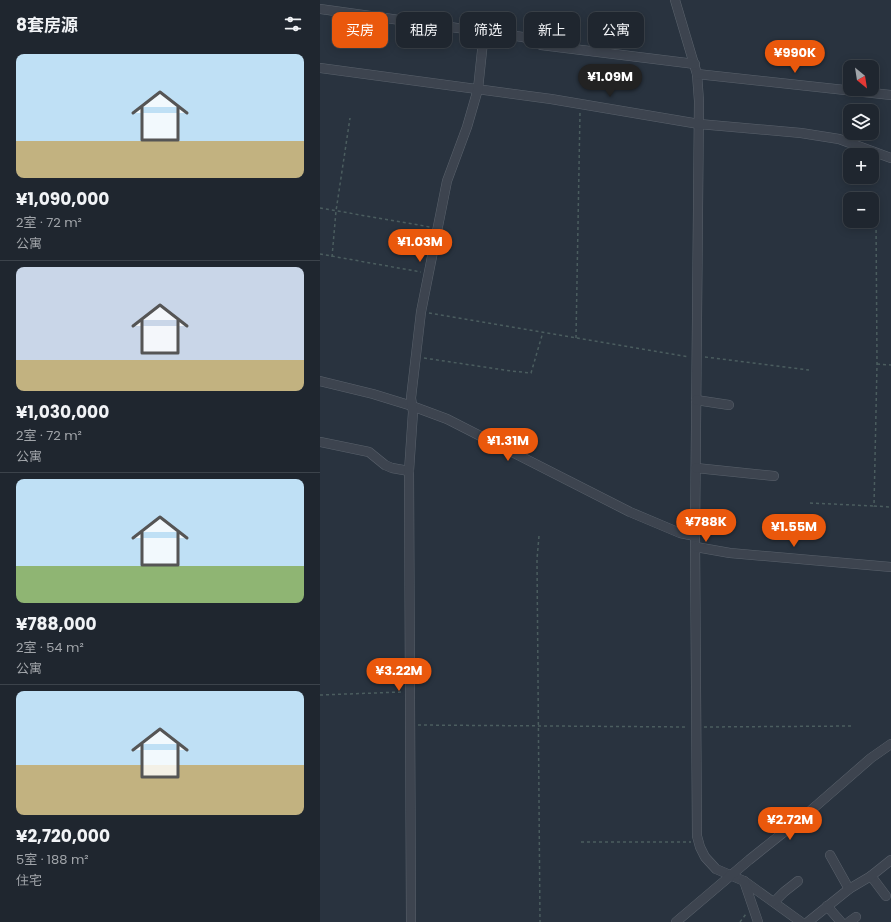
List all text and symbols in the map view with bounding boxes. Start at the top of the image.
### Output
chip: 买房 [332,12,388,48]
chip: 租房 [396,12,452,48]
chip: 筛选 [460,12,516,48]
chip: 新上 [524,12,580,48]
chip: 公寓 [588,12,644,48]
text: 8套房源 [16,13,78,37]
icon: filters [282,13,304,35]
pin: ¥990K [767,40,823,74]
text: ¥990K [774,43,816,62]
north arrow [843,60,879,96]
map controls [843,60,879,228]
pin: ¥1.09M [577,64,643,98]
text: ¥1.09M [587,67,633,86]
icon: home [124,80,196,152]
button: layers [843,104,879,140]
button: + [843,148,879,184]
text: ¥1,090,000 [16,187,109,211]
button: − [843,192,879,228]
text: 2室 · 72 m² [16,213,82,232]
pin: ¥1.03M [387,229,453,263]
text: ¥1.03M [397,232,443,251]
text: 公寓 [16,234,42,253]
icon: home [124,293,196,365]
text: ¥1,030,000 [16,400,109,424]
text: 2室 · 72 m² [16,426,82,445]
pin: ¥1.31M [475,428,541,462]
text: ¥1.31M [487,431,529,450]
text: 公寓 [16,447,42,466]
icon: home [124,505,196,577]
pin: ¥788K [678,509,734,543]
text: ¥788K [685,512,727,531]
pin: ¥1.55M [761,514,827,548]
text: ¥1.55M [771,517,817,536]
text: ¥788,000 [16,612,97,636]
text: 2室 · 54 m² [16,638,84,657]
pin: ¥3.22M [366,658,432,692]
text: 公寓 [16,659,42,678]
text: ¥3.22M [375,661,423,680]
icon: home [124,717,196,789]
pin: ¥2.72M [757,807,823,841]
text: ¥2.72M [767,810,813,829]
text: ¥2,720,000 [16,824,110,848]
text: 5室 · 188 m² [16,850,89,869]
text: 住宅 [16,871,42,890]

